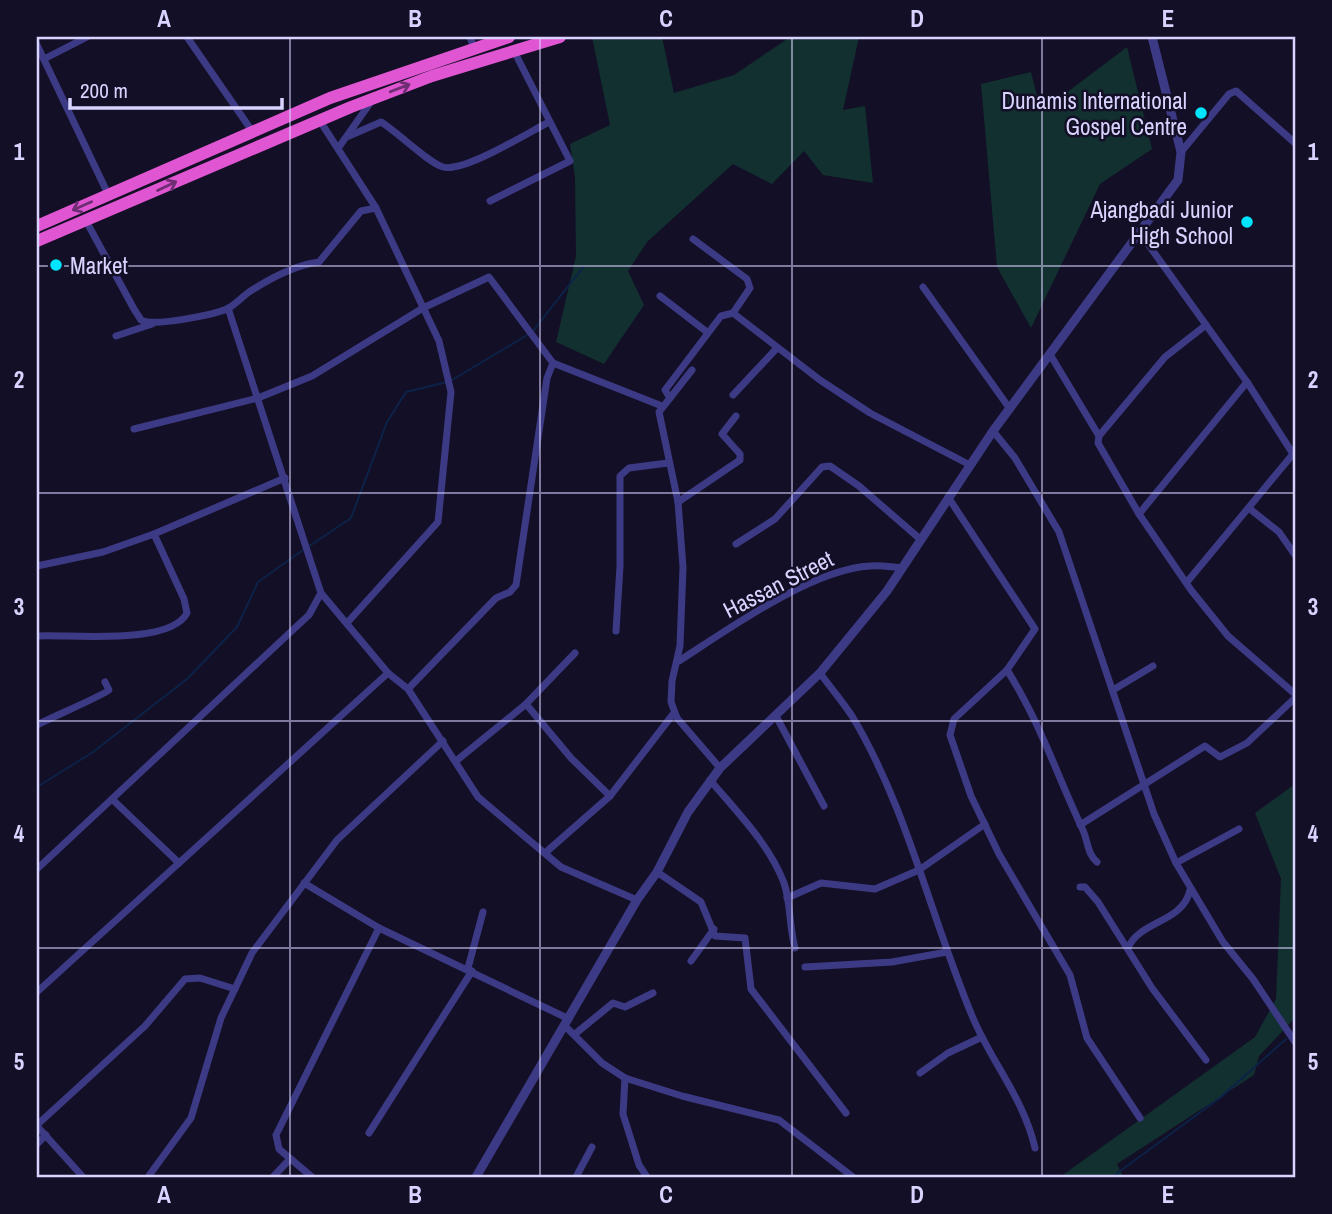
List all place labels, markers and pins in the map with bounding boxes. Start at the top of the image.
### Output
place label: Dunamis International Gospel Centre [1001,85,1187,142]
marker: Dunamis International Gospel Centre [1193,105,1209,121]
place label: Ajangbadi Junior High School [1089,194,1234,251]
marker: Ajangbadi Junior High School [1239,214,1255,230]
place label: Market [70,250,128,281]
marker: Market [48,257,64,273]

